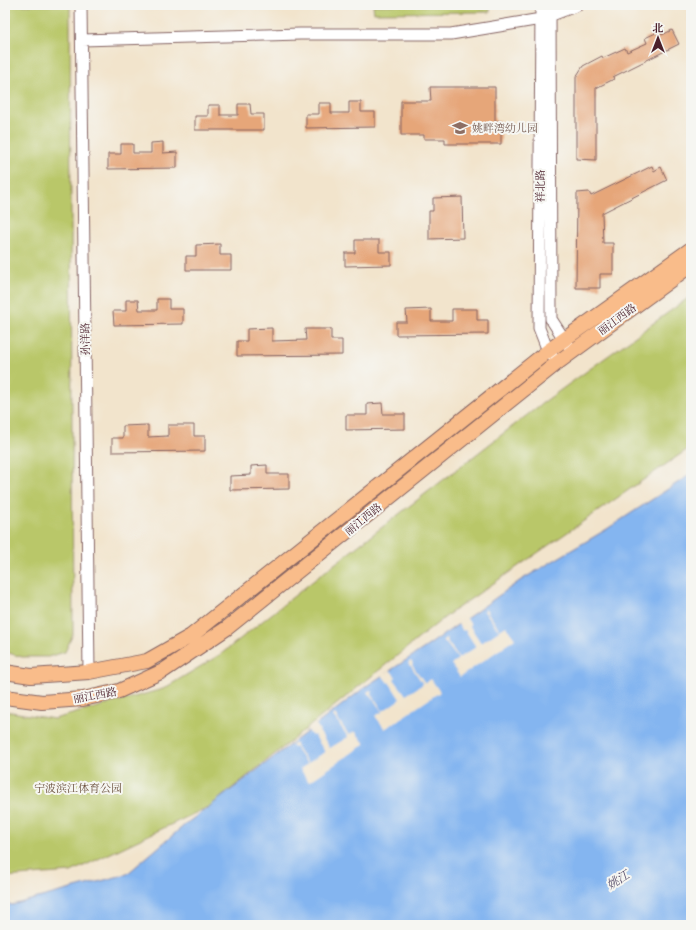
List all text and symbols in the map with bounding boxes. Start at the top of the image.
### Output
north arrow [638,18,678,58]
text: 北 [653,21,664,35]
school or university icon: 姚畔湾幼儿园 [451,119,469,137]
place label: 姚畔湾幼儿园 [472,121,538,135]
street label: 祥北路 [533,170,547,203]
street label: 丽江西路 [595,300,639,338]
street label: 孙洋路 [78,322,92,356]
street label: 丽江西路 [341,500,385,538]
street label: 丽江西路 [72,684,118,706]
park label: 宁波滨江体育公园 [34,781,122,795]
water label: 姚江 [604,866,634,892]

